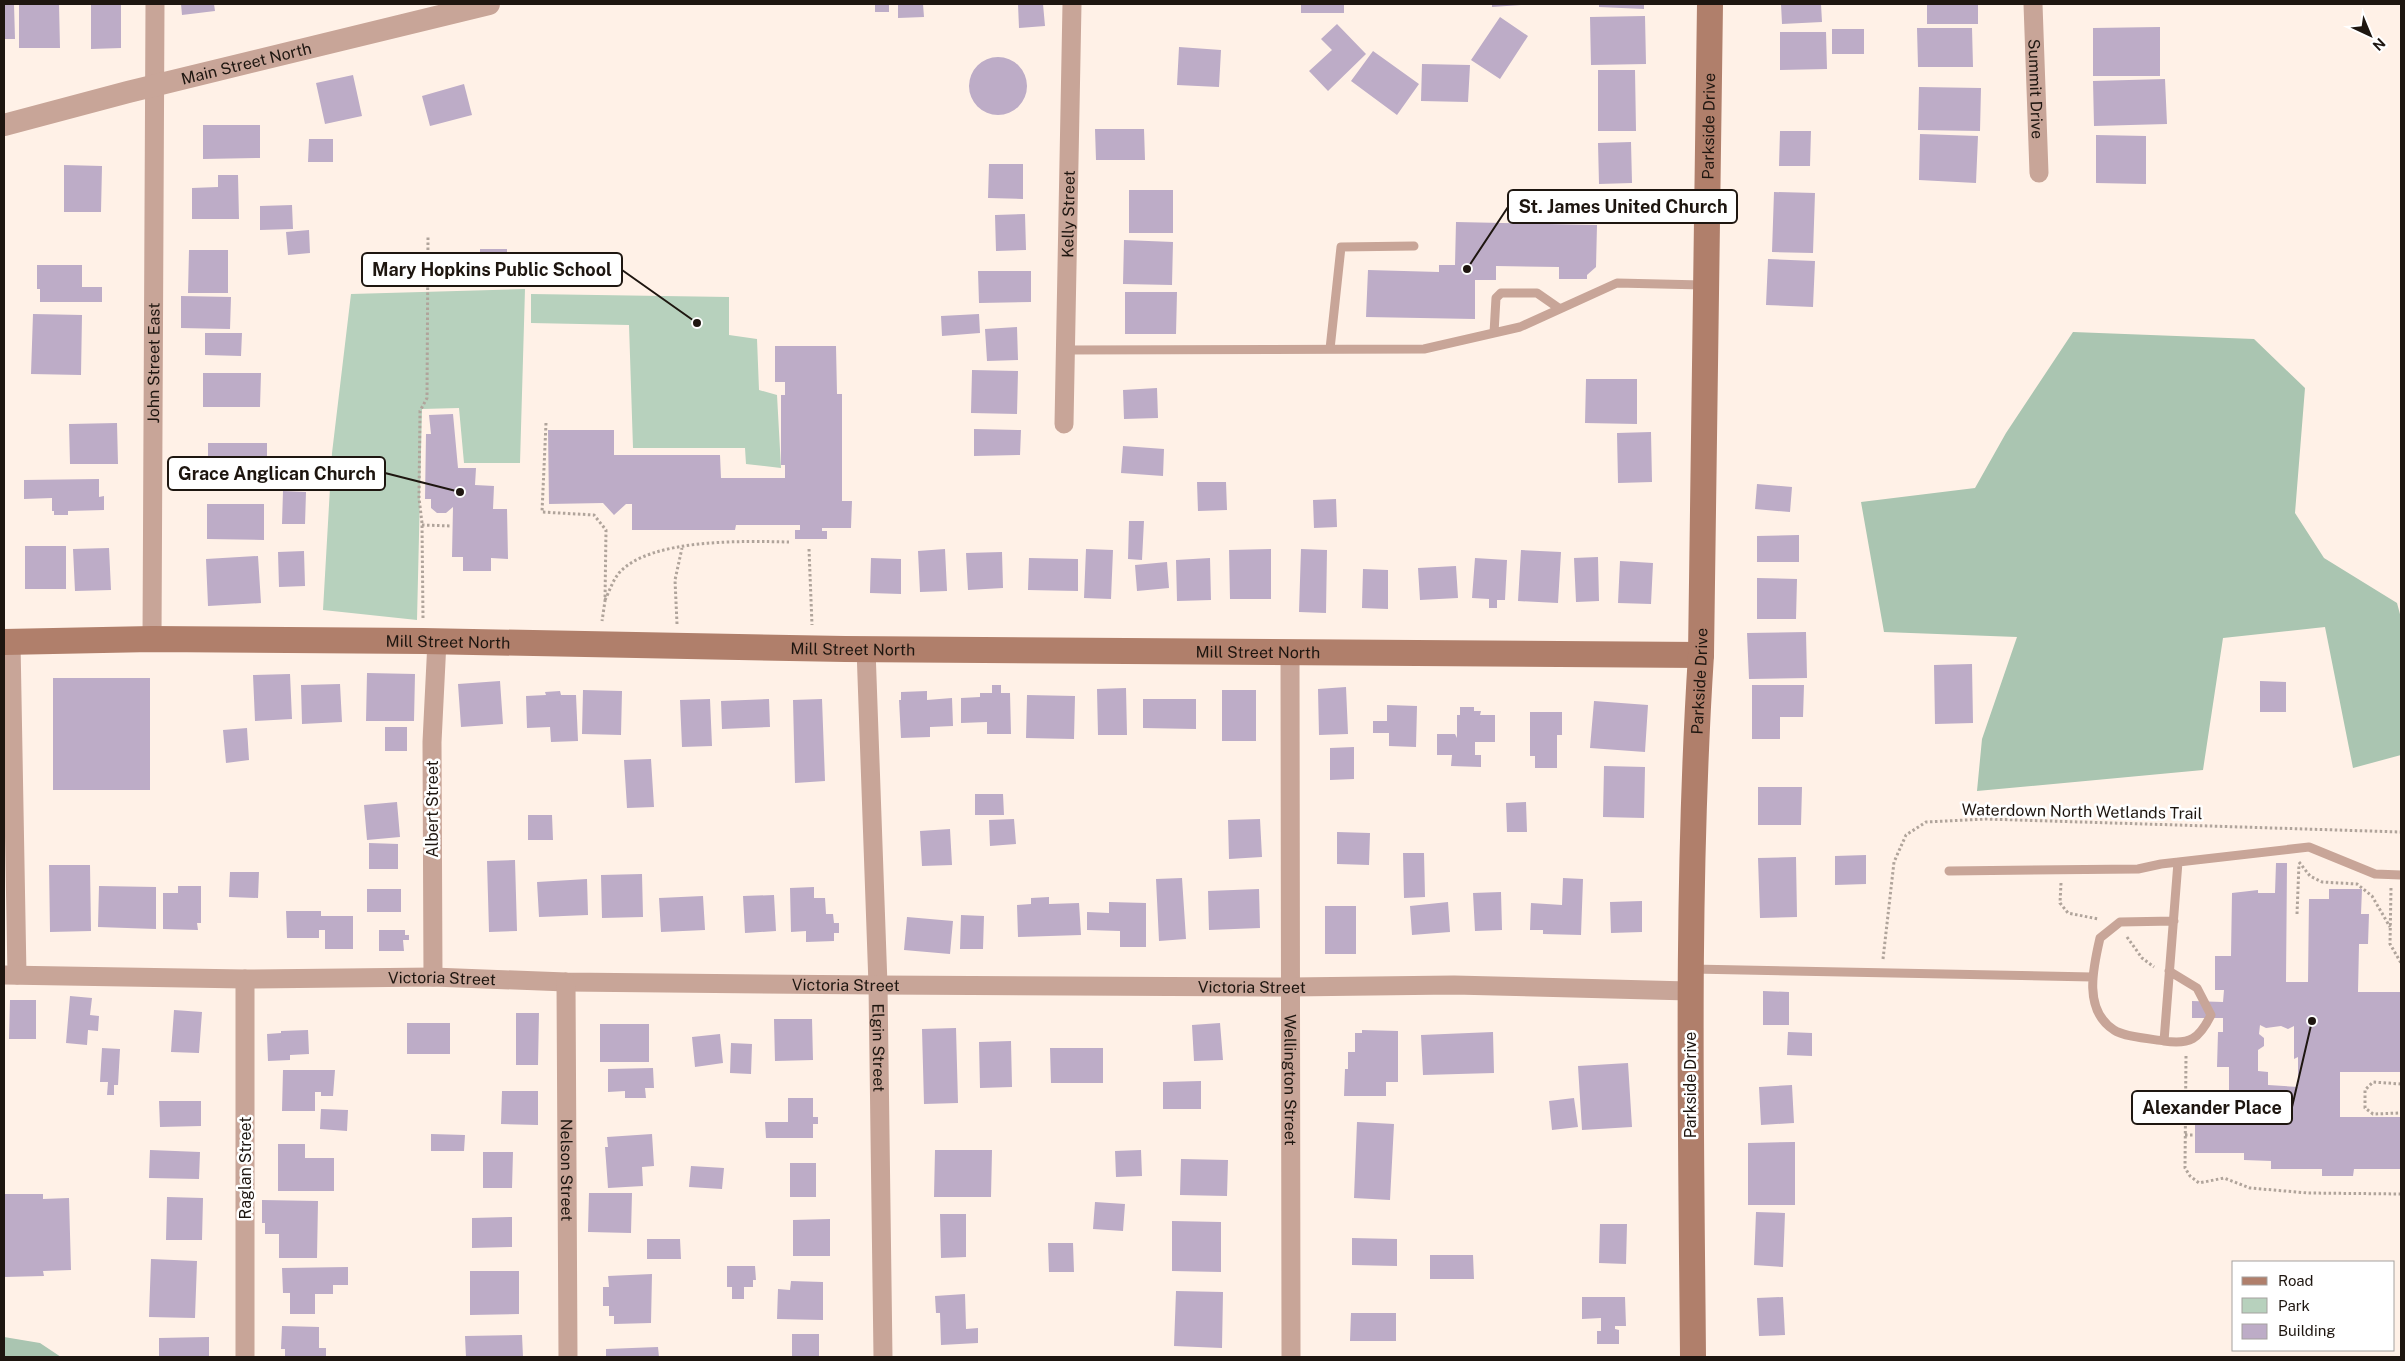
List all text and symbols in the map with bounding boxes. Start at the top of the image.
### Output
north arrow [2345,10,2395,60]
text: N [2370,35,2389,54]
street label: Main Street North [179,39,313,89]
street label: Summit Drive [2024,39,2047,139]
street label: Parkside Drive [1699,73,1719,180]
street label: Kelly Street [1058,170,1079,258]
callout: St. James United Church [1508,190,1737,223]
text: St. James United Church [1518,196,1728,217]
callout: Mary Hopkins Public School [362,253,622,286]
text: Mary Hopkins Public School [372,259,612,280]
street label: John Street East [144,302,164,424]
callout: Grace Anglican Church [168,457,385,490]
text: Grace Anglican Church [178,463,376,484]
street label: Parkside Drive [1688,628,1711,735]
street label: Mill Street North [385,632,511,653]
street label: Mill Street North [790,639,915,659]
street label: Mill Street North [1195,642,1320,662]
street label: Albert Street [423,760,442,858]
street label: Waterdown North Wetlands Trail [1961,800,2203,823]
street label: Victoria Street [388,968,496,989]
street label: Victoria Street [792,975,900,995]
street label: Victoria Street [1198,978,1306,997]
street label: Elgin Street [868,1003,888,1092]
street label: Wellington Street [1281,1014,1300,1146]
street label: Parkside Drive [1681,1032,1700,1138]
callout: Alexander Place [2132,1091,2292,1124]
text: Alexander Place [2142,1097,2282,1118]
street label: Raglan Street [236,1117,255,1219]
street label: Nelson Street [557,1119,576,1221]
legend [2232,1261,2395,1351]
text: Road [2278,1272,2314,1289]
text: Park [2278,1297,2310,1314]
text: Building [2278,1322,2336,1339]

